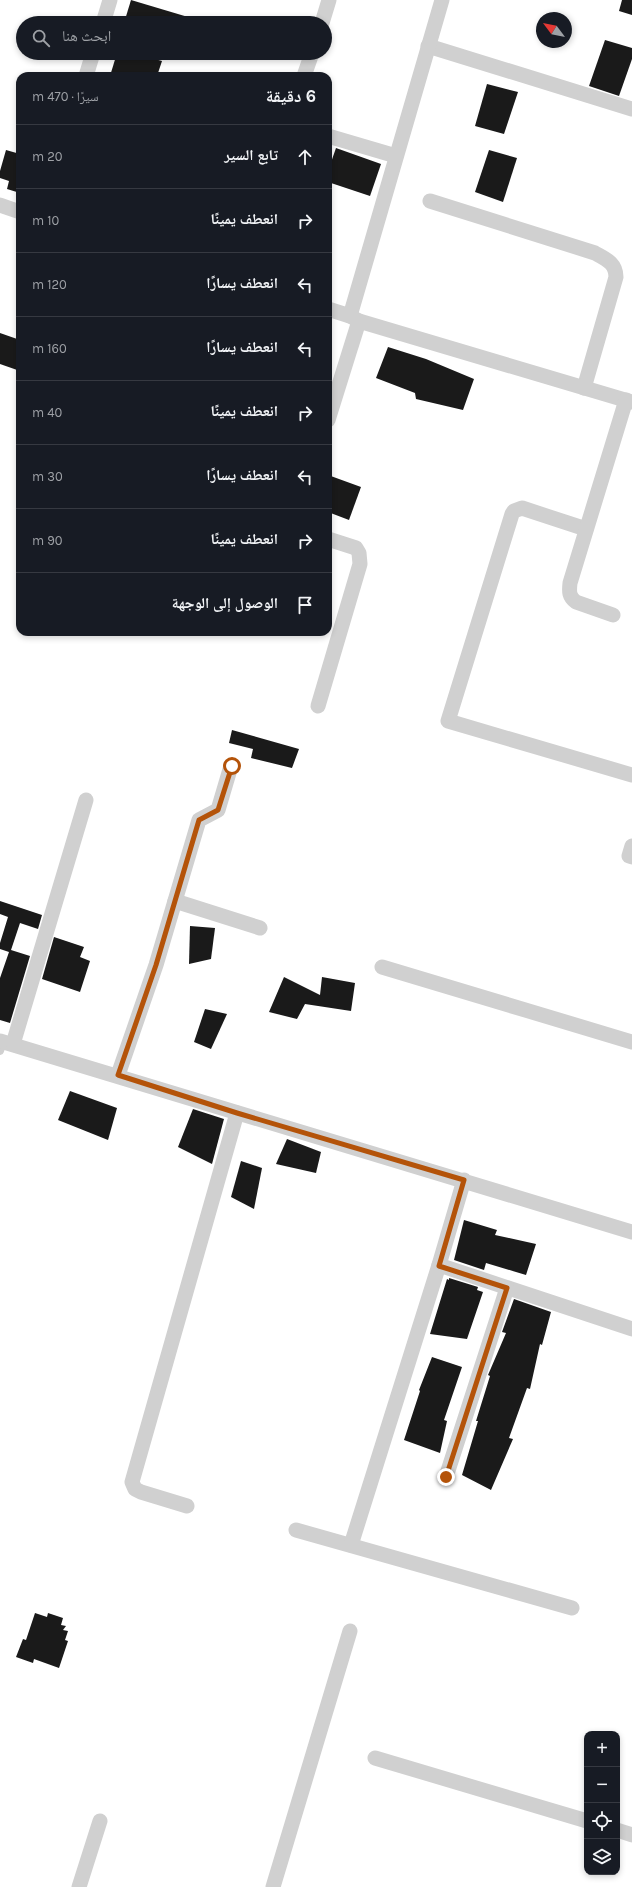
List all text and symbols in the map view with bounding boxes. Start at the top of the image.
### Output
north arrow [536,12,572,48]
search box [16,16,332,60]
icon: search [30,27,52,49]
text: ابحث هنا [62,27,111,45]
text: 6 دقيقة [266,86,316,106]
text: سيرًا · 470 m [32,89,98,104]
text: تابع السير [224,146,278,164]
icon: ahead [294,146,316,168]
text: 20 m [32,149,63,164]
text: انعطف يمينًا [211,210,278,228]
icon: right [294,210,316,232]
text: 10 m [32,213,59,228]
text: انعطف يسارًا [206,274,278,292]
icon: left [294,274,316,296]
text: 120 m [32,277,67,292]
text: انعطف يسارًا [206,338,278,356]
icon: left [294,338,316,360]
text: 160 m [32,341,67,356]
text: انعطف يمينًا [211,402,278,420]
icon: right [294,402,316,424]
text: 40 m [32,405,62,420]
text: انعطف يسارًا [206,466,278,484]
icon: left [294,466,316,488]
text: 30 m [32,469,63,484]
text: انعطف يمينًا [211,530,278,548]
icon: right [294,530,316,552]
text: 90 m [32,533,63,548]
text: الوصول إلى الوجهة [172,594,278,612]
icon: arrive [294,594,316,616]
route start [223,757,241,775]
route end [437,1468,455,1486]
map controls [584,1731,620,1875]
button: + [584,1731,620,1767]
button: − [584,1767,620,1803]
button: locate [584,1803,620,1839]
button: layers [584,1839,620,1875]

